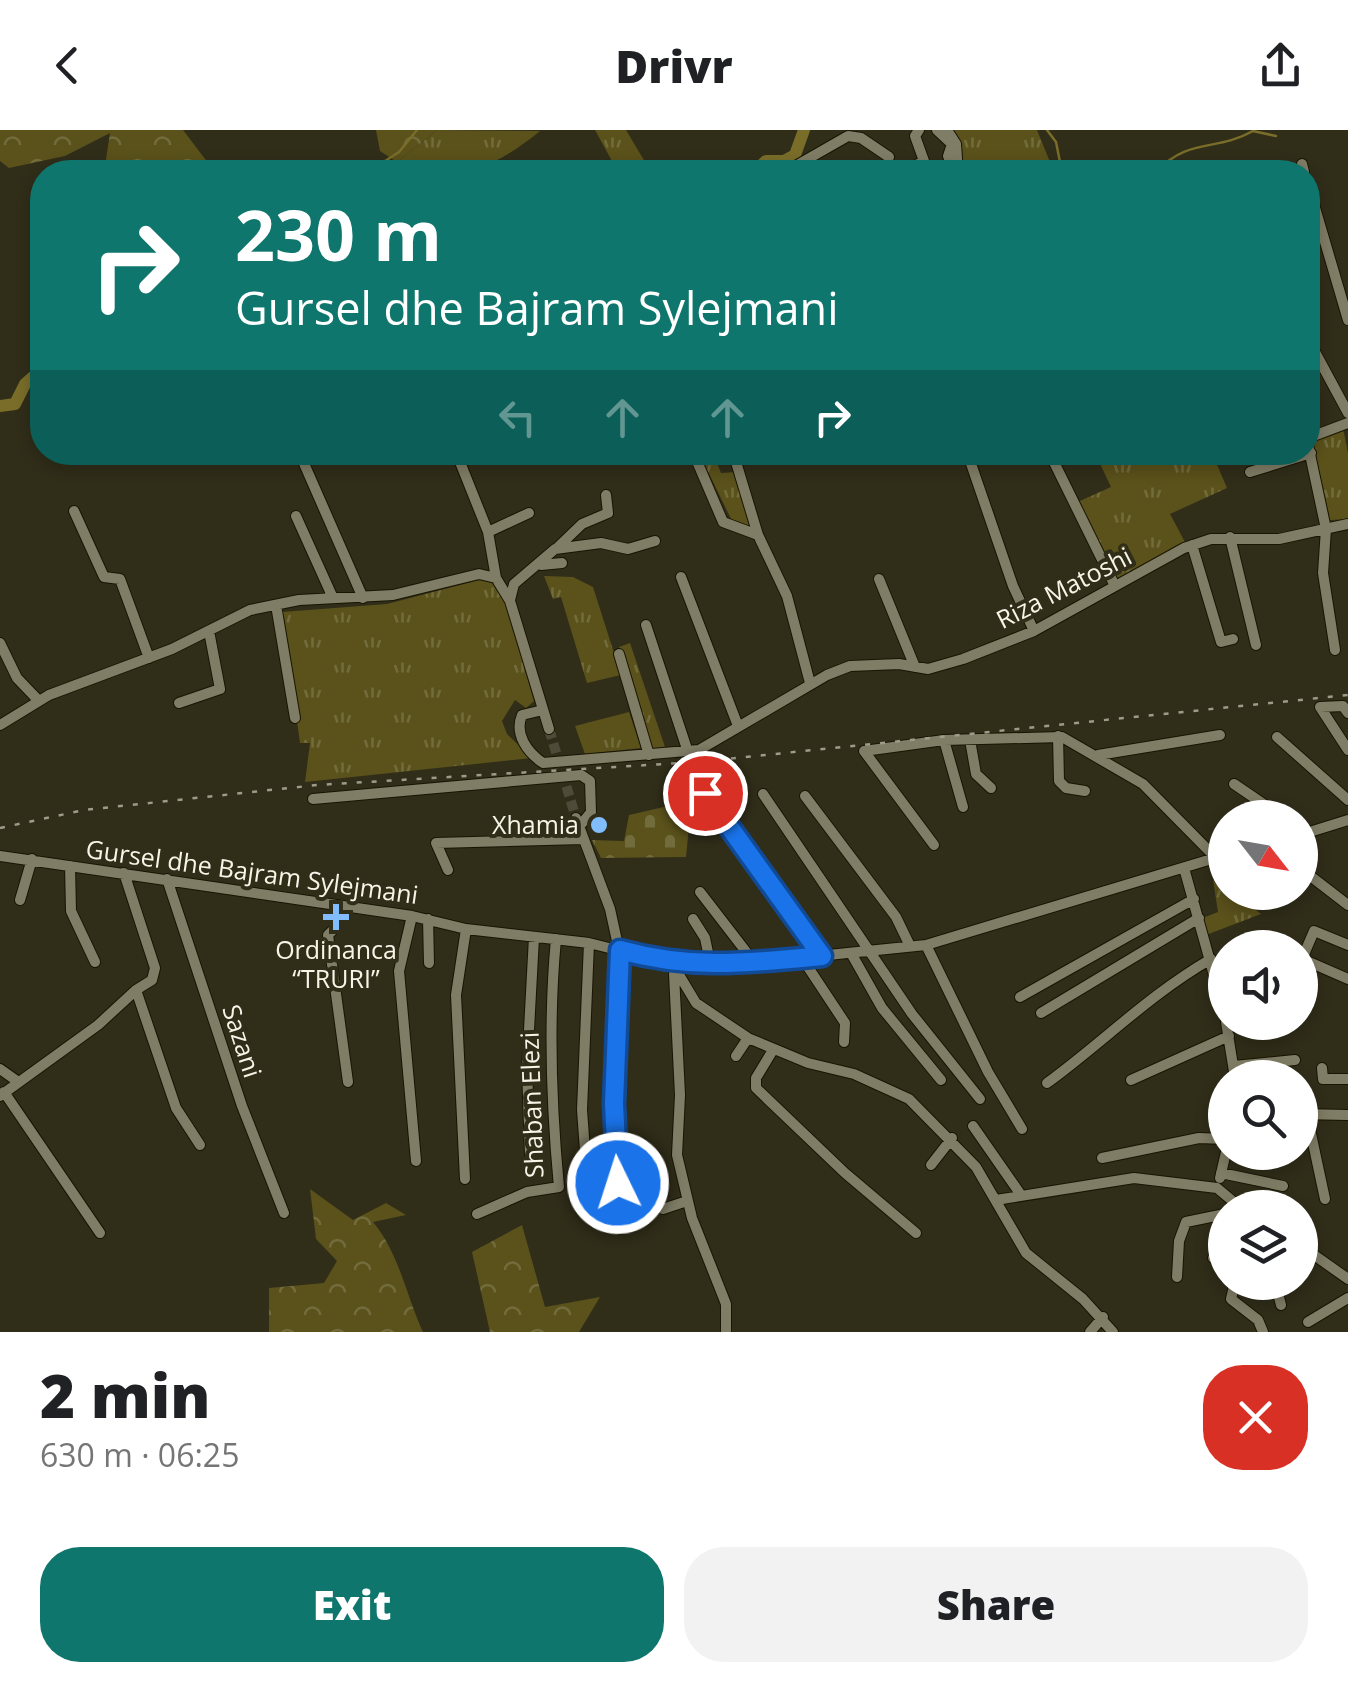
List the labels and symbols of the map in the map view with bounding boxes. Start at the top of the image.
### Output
street label: Riza Matoshi [990,538,1137,636]
pin [663,751,748,836]
north arrow [1208,800,1318,910]
place label: Xhamia [492,807,579,841]
marker: Xhamia [588,814,610,836]
street label: Gursel dhe Bajram Sylejmani [84,831,421,911]
marker: Ordinanca “TRURI” [323,904,349,930]
place label: Ordinanca “TRURI” [275,932,397,995]
street label: Sazani [215,1000,271,1082]
street label: Shaban Elezi [511,1031,551,1179]
position arrow [566,1131,670,1235]

